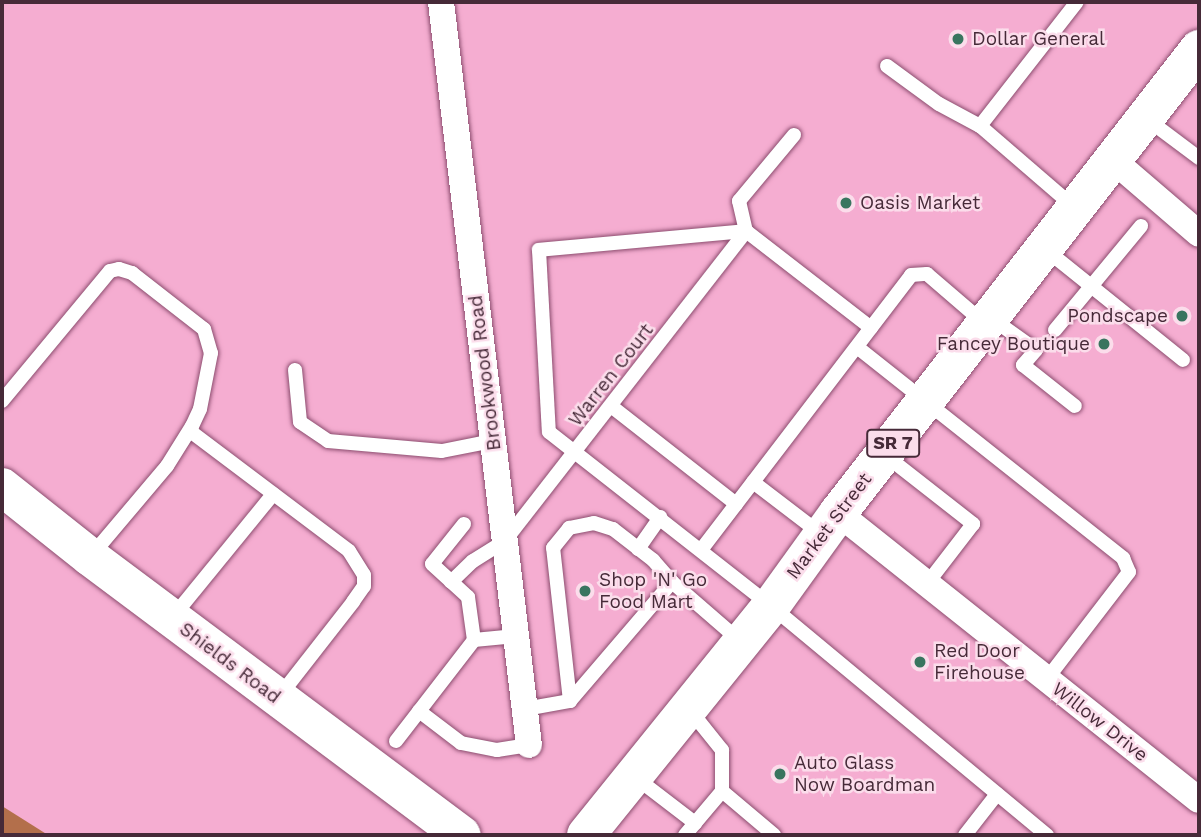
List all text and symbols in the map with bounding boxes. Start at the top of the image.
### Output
place label: Dollar General [972,28,1105,50]
marker: Dollar General [950,31,966,47]
place label: Oasis Market [860,192,980,214]
marker: Oasis Market [838,195,854,211]
street label: Brookwood Road [464,294,506,452]
place label: Pondscape [1067,305,1168,327]
marker: Pondscape [1174,308,1190,324]
street label: Warren Court [564,319,658,431]
place label: Fancey Boutique [936,333,1090,355]
marker: Fancey Boutique [1096,336,1112,352]
road number: SR 7 [865,428,921,458]
street label: Market Street [782,468,876,584]
place label: Shop 'N' Go Food Mart [599,569,707,613]
marker: Shop 'N' Go Food Mart [577,583,593,599]
street label: Shields Road [175,618,285,708]
place label: Red Door Firehouse [934,640,1025,684]
marker: Red Door Firehouse [912,654,928,670]
street label: Willow Drive [1047,677,1153,767]
place label: Auto Glass Now Boardman [794,752,936,796]
marker: Auto Glass Now Boardman [772,766,788,782]

